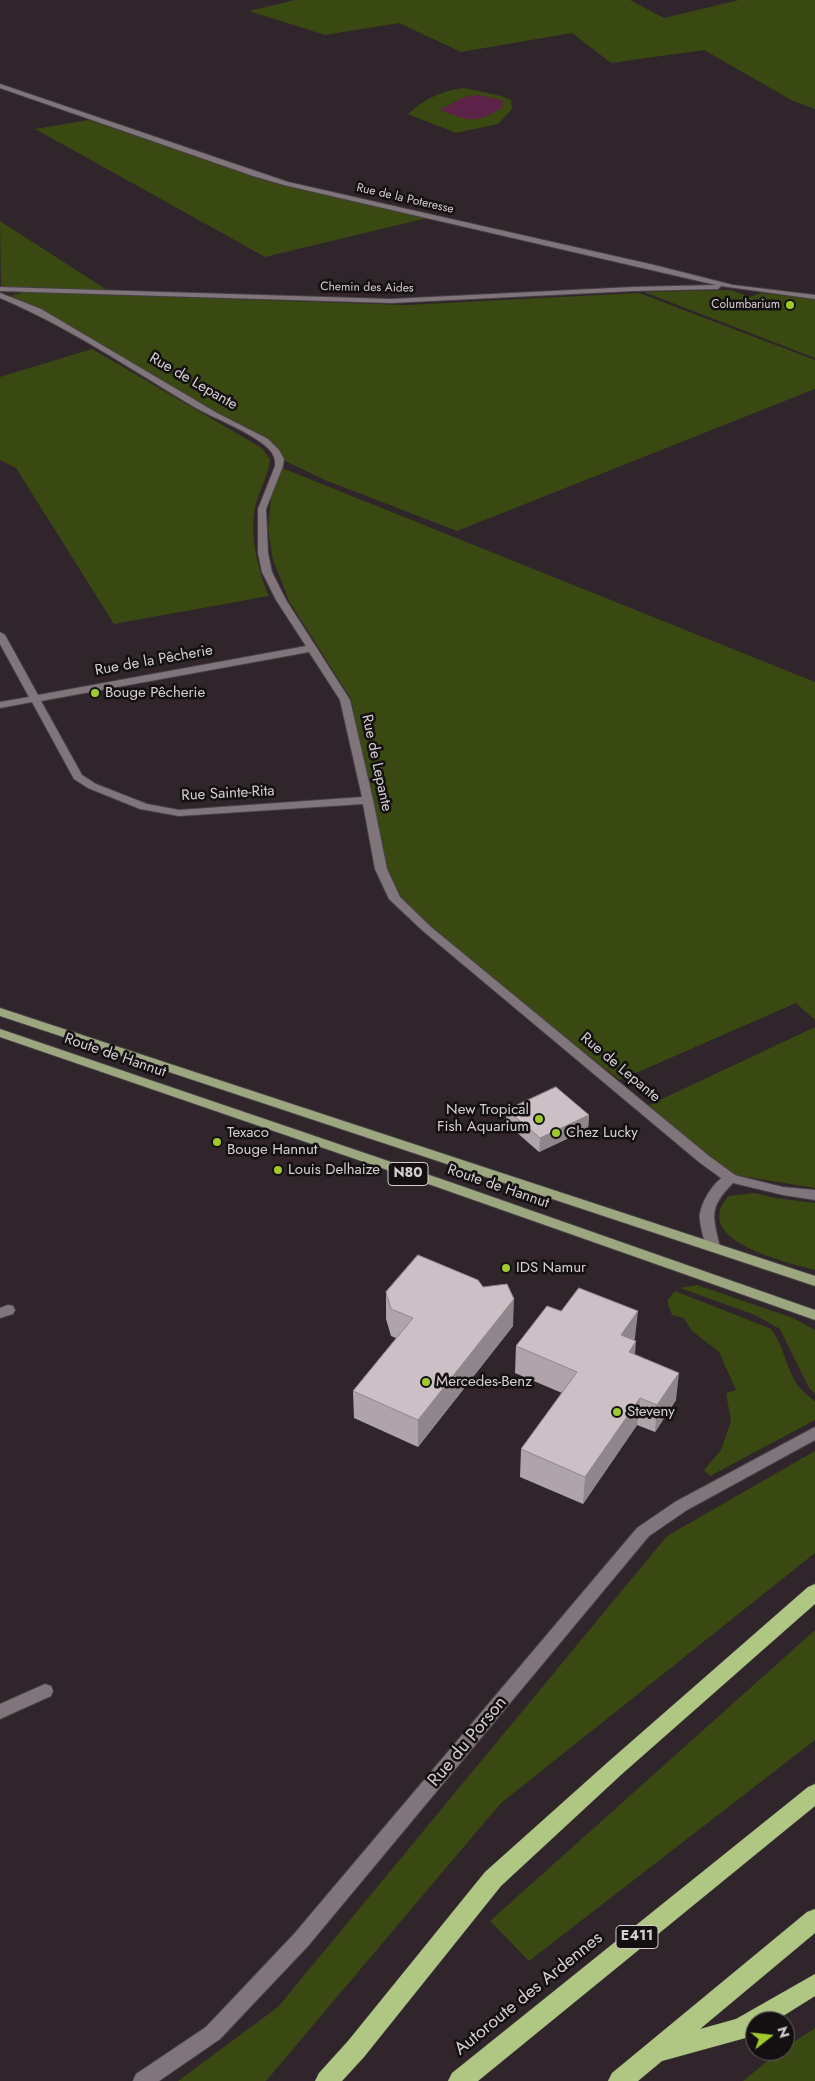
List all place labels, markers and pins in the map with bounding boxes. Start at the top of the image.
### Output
place label: Columbarium [711,298,780,312]
marker: Columbarium [784,299,796,311]
place label: Bouge Pêcherie [105,684,205,702]
marker: Bouge Pêcherie [89,687,101,699]
place label: New Tropical Fish Aquarium [437,1101,529,1136]
marker: New Tropical Fish Aquarium [533,1113,545,1125]
place label: Texaco Bouge Hannut [227,1124,317,1159]
place label: Chez Lucky [566,1124,638,1142]
marker: Chez Lucky [550,1127,562,1139]
marker: Texaco Bouge Hannut [211,1136,223,1148]
place label: Louis Delhaize [288,1161,380,1179]
marker: Louis Delhaize [272,1164,284,1176]
place label: IDS Namur [516,1259,586,1277]
marker: IDS Namur [500,1262,512,1274]
place label: Mercedes-Benz [436,1373,532,1391]
marker: Mercedes-Benz [420,1376,432,1388]
place label: Steveny [627,1403,675,1421]
marker: Steveny [611,1406,623,1418]

